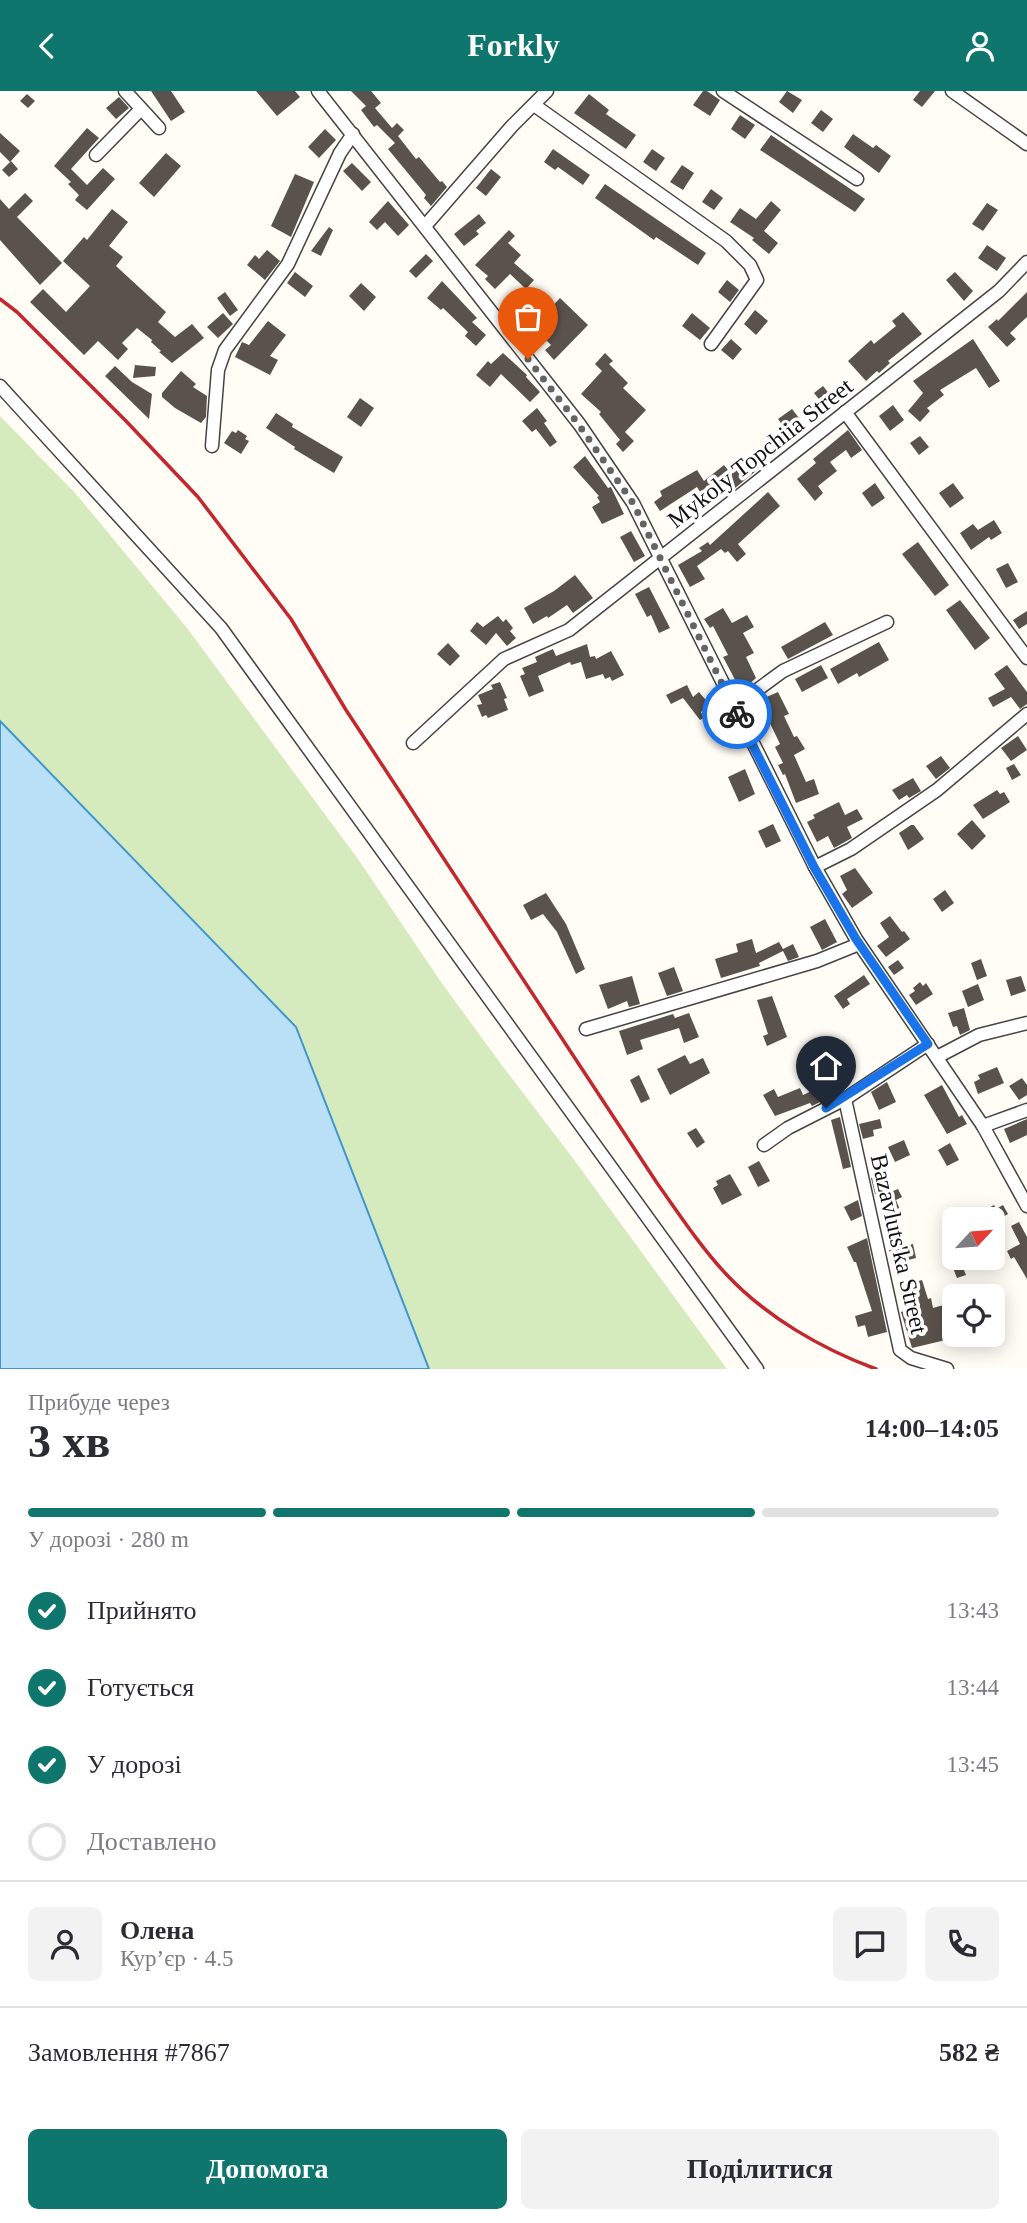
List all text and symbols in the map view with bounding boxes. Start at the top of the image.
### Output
icon: back [28,27,66,65]
text: Forkly [467,27,560,63]
icon: person [961,27,999,65]
pin [498,287,558,359]
icon: bag [509,298,547,336]
street label: Mykoly Topchiia Street [662,373,858,533]
courier [702,679,772,749]
icon: bike [718,695,756,733]
pin [796,1036,856,1108]
icon: home [807,1047,845,1085]
street label: Bazavluts'ka Street [866,1152,932,1337]
north arrow [942,1207,1004,1271]
map controls [942,1207,1005,1347]
button: locate [942,1284,1005,1347]
text: Прибуде через [28,1390,170,1415]
text: 14:00–14:05 [865,1414,999,1443]
text: 3 хв [28,1416,110,1467]
text: У дорозі · 280 m [28,1527,189,1552]
icon: check [28,1592,66,1630]
text: Прийнято [87,1596,197,1625]
text: 13:43 [947,1598,999,1623]
icon: check [28,1669,66,1707]
text: Готується [87,1673,194,1702]
text: 13:44 [947,1675,999,1700]
icon: check [28,1746,66,1784]
text: У дорозі [87,1750,182,1779]
text: 13:45 [947,1752,999,1777]
text: Доставлено [87,1827,217,1856]
button: person [28,1907,102,1981]
button: chat [833,1907,907,1981]
button: phone [925,1907,999,1981]
text: Олена [120,1916,194,1945]
text: Кур’єр · 4.5 [120,1946,234,1971]
text: Замовлення #7867 [28,2038,230,2067]
text: 582 ₴ [939,2038,999,2067]
button: Допомога [28,2129,507,2209]
button: Поділитися [521,2129,999,2209]

